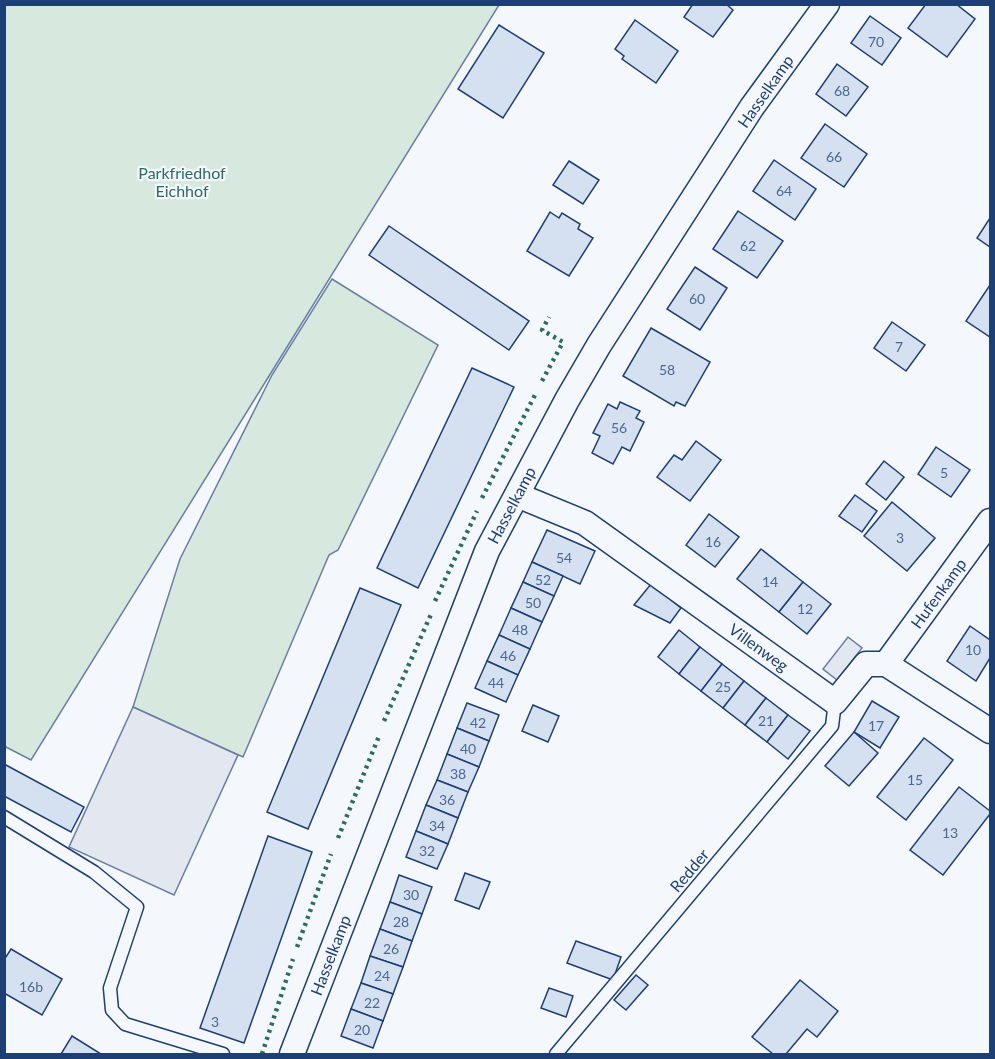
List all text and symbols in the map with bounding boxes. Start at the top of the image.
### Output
house number: 70 [868,33,884,50]
street label: Hasselkamp [733,51,797,131]
house number: 68 [834,82,850,99]
house number: 66 [826,148,842,165]
park label: Parkfriedhof Eichhof [138,163,226,200]
house number: 64 [776,182,792,199]
house number: 62 [740,237,756,254]
house number: 60 [689,290,705,307]
house number: 7 [895,338,903,355]
house number: 58 [659,361,675,378]
house number: 56 [611,419,627,436]
street label: Hasselkamp [483,463,539,547]
house number: 5 [940,464,948,481]
house number: 3 [896,529,904,546]
house number: 16 [705,533,721,550]
house number: 54 [556,549,572,566]
street label: Hufenkamp [906,554,970,632]
house number: 52 [535,571,551,588]
house number: 14 [762,573,778,590]
house number: 50 [525,594,541,611]
house number: 12 [797,600,813,617]
street label: Villenweg [726,619,792,675]
house number: 48 [512,621,528,638]
house number: 10 [965,641,981,658]
house number: 46 [500,647,516,664]
house number: 44 [488,674,504,691]
house number: 25 [715,678,731,695]
house number: 21 [758,712,774,729]
house number: 42 [470,714,486,731]
house number: 17 [868,717,884,734]
house number: 40 [460,740,476,757]
house number: 38 [450,765,466,782]
house number: 15 [907,771,923,788]
house number: 36 [439,791,455,808]
house number: 34 [429,817,445,834]
house number: 13 [942,824,958,841]
house number: 32 [419,842,435,859]
street label: Redder [666,845,713,895]
house number: 30 [403,886,419,903]
street label: Hasselkamp [306,912,354,998]
house number: 28 [393,913,409,930]
house number: 26 [383,940,399,957]
house number: 24 [374,967,390,984]
house number: 16b [19,978,43,995]
house number: 22 [364,994,380,1011]
house number: 3 [211,1013,219,1030]
house number: 20 [354,1021,370,1038]

